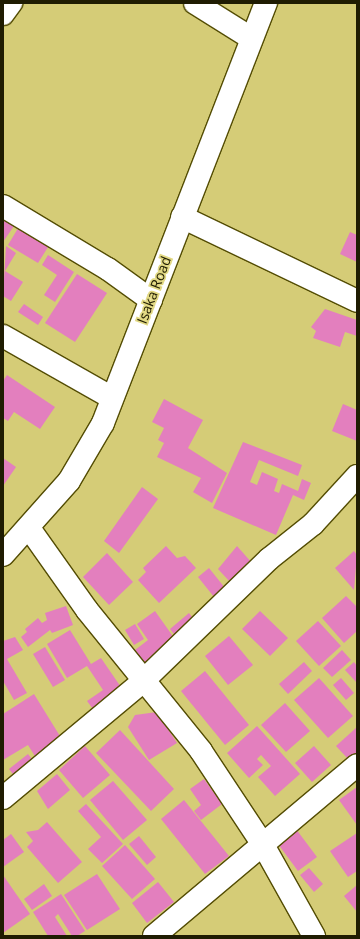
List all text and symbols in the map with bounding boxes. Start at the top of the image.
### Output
street label: Isaka Road [134,254,174,326]

